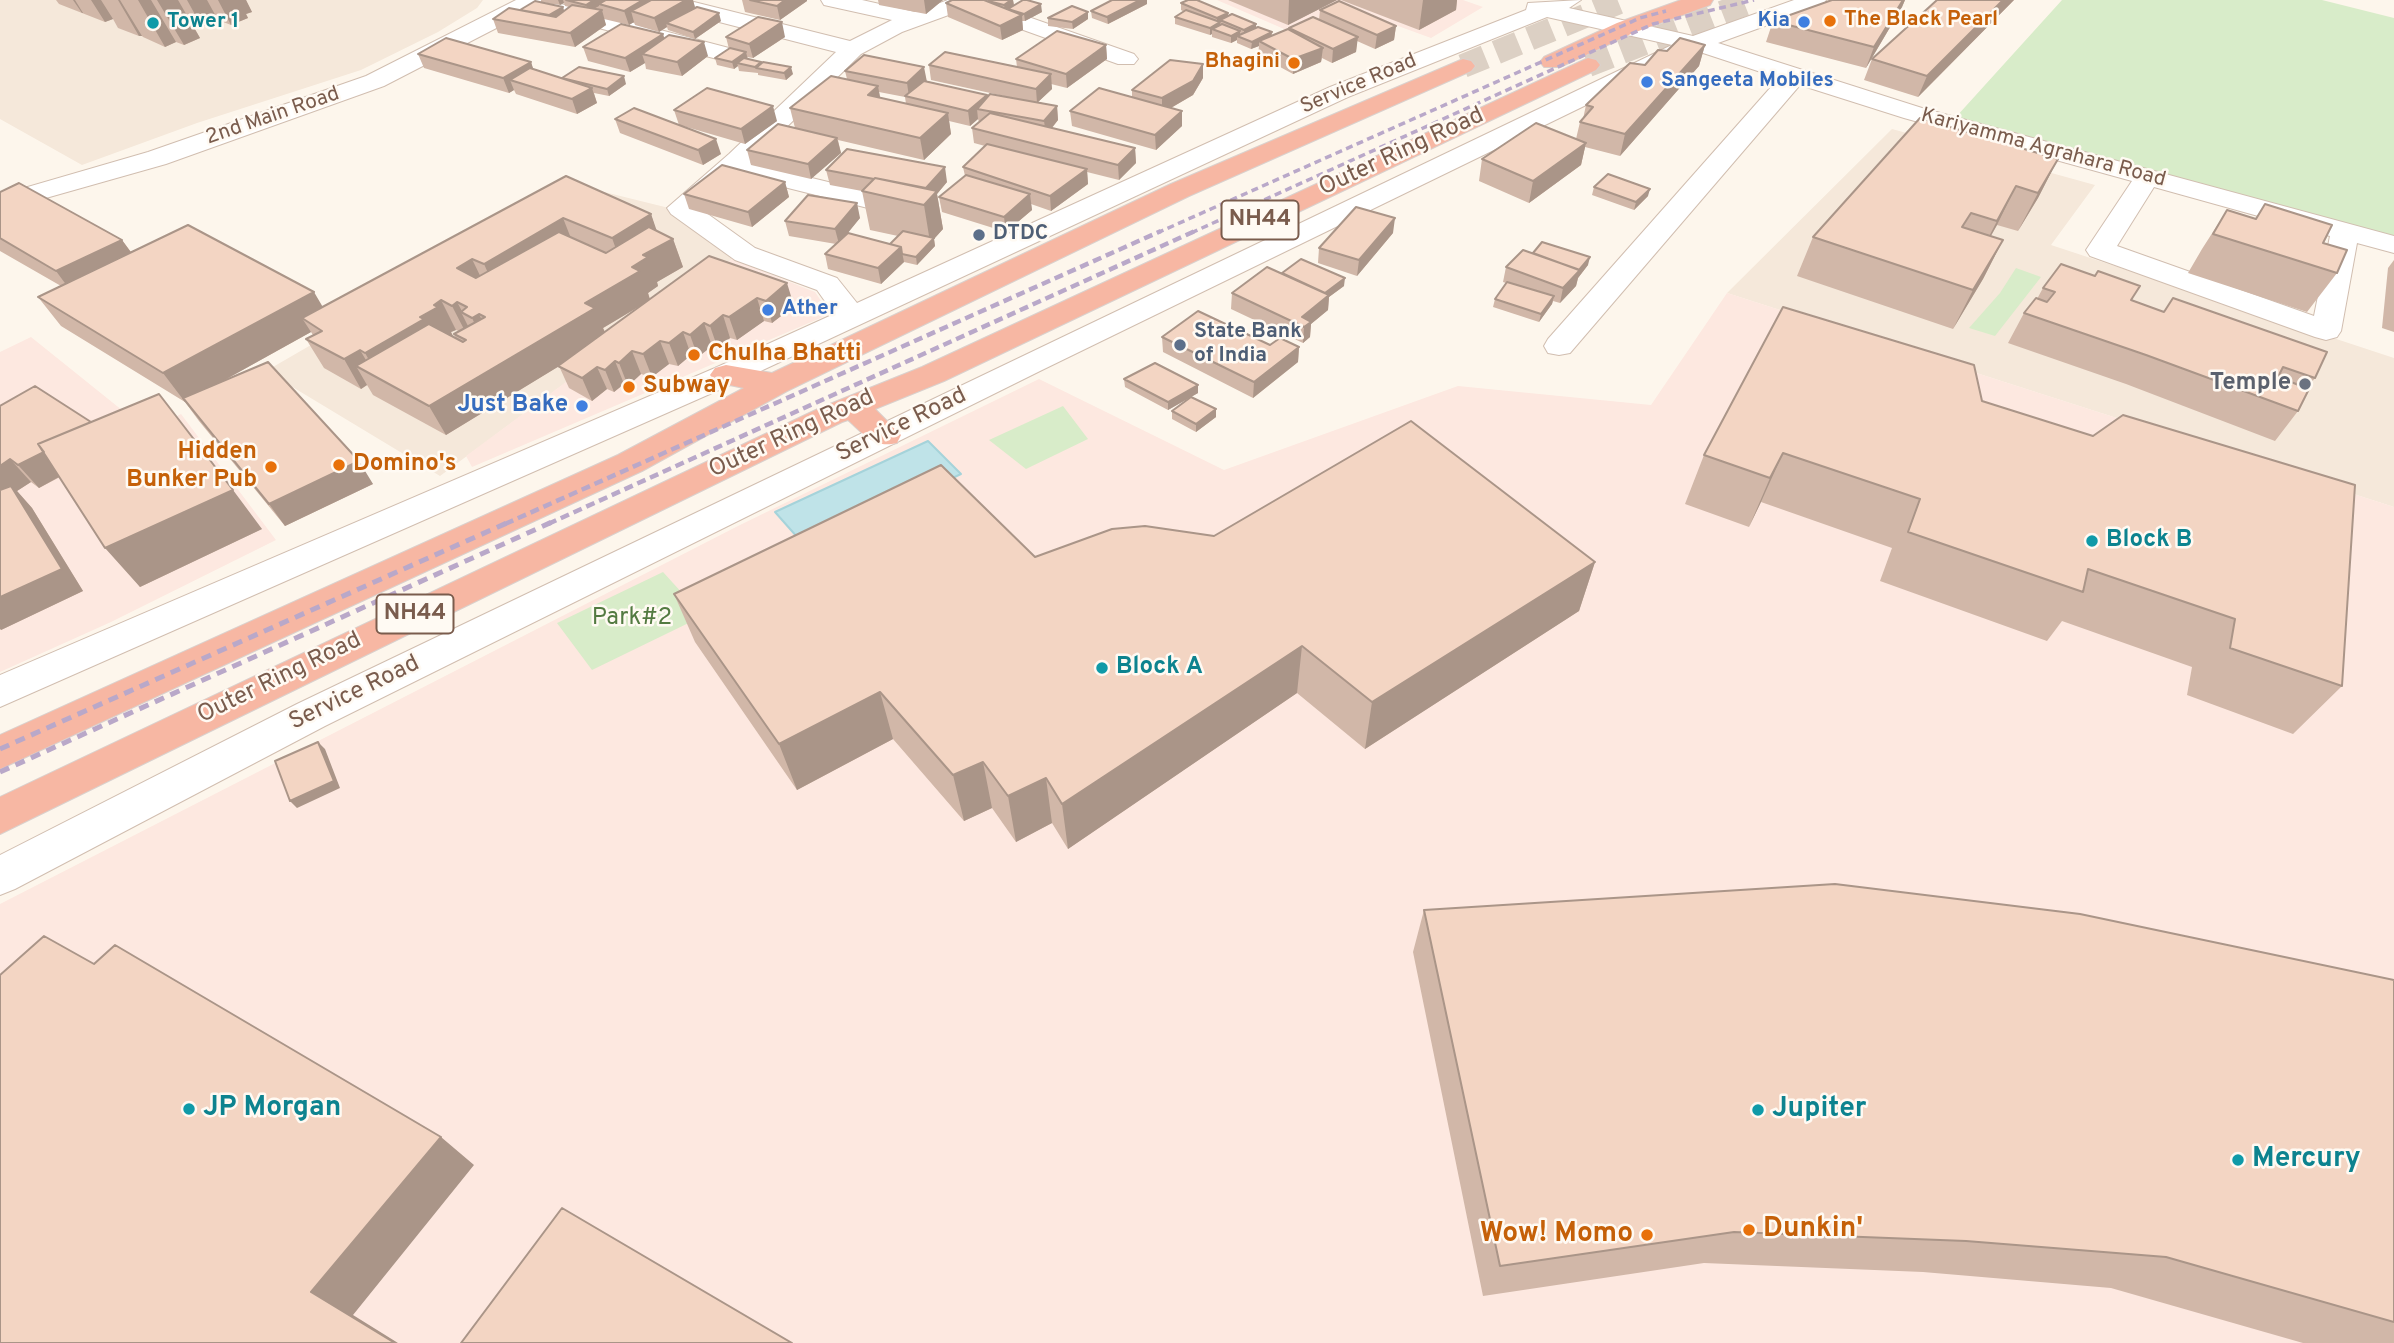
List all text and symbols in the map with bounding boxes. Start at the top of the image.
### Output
place label: The Black Pearl [1844,8,1998,34]
place label: Kia [1757,9,1790,35]
place label: Tower 1 [167,10,239,36]
marker: The Black Pearl [1822,13,1838,29]
marker: Kia [1796,14,1812,30]
marker: Tower 1 [145,15,161,31]
street label: Service Road [1297,49,1421,121]
place label: Bhagini [1205,50,1280,76]
marker: Bhagini [1286,55,1302,71]
place label: Sangeeta Mobiles [1661,69,1834,95]
marker: Sangeeta Mobiles [1639,74,1655,90]
street label: 2nd Main Road [203,82,343,152]
street label: Outer Ring Road [1315,102,1489,204]
street label: Kariyamma Agrahara Road [1918,104,2168,194]
road number: NH44 [1222,200,1298,240]
place label: DTDC [993,222,1048,248]
marker: DTDC [971,227,987,243]
place label: Ather [782,297,838,323]
marker: Ather [760,302,776,318]
place label: State Bank of India [1194,320,1302,370]
marker: State Bank of India [1172,337,1188,353]
place label: Chulha Bhatti [708,341,861,369]
marker: Chulha Bhatti [686,347,702,363]
place label: Temple [2210,370,2291,398]
place label: Subway [643,373,730,401]
marker: Temple [2297,376,2313,392]
marker: Subway [621,379,637,395]
street label: Service Road [832,382,972,470]
street label: Outer Ring Road [705,384,879,486]
place label: Just Bake [457,392,568,420]
marker: Just Bake [574,398,590,414]
place label: Hidden Bunker Pub [126,439,257,495]
place label: Domino's [353,451,456,479]
marker: Domino's [331,457,347,473]
marker: Hidden Bunker Pub [263,459,279,475]
place label: Block B [2106,527,2192,555]
marker: Block B [2084,533,2100,549]
road number: NH44 [376,594,453,634]
park label: Park#2 [592,605,672,633]
street label: Outer Ring Road [193,627,367,731]
street label: Service Road [285,650,425,738]
place label: Block A [1116,654,1203,682]
marker: Block A [1094,660,1110,676]
place label: JP Morgan [203,1092,341,1126]
place label: Jupiter [1772,1093,1867,1127]
marker: JP Morgan [181,1101,197,1117]
marker: Jupiter [1750,1102,1766,1118]
place label: Mercury [2252,1143,2361,1177]
marker: Mercury [2230,1152,2246,1168]
place label: Dunkin' [1763,1213,1863,1247]
place label: Wow! Momo [1480,1218,1633,1252]
marker: Dunkin' [1741,1222,1757,1238]
marker: Wow! Momo [1639,1227,1655,1243]

